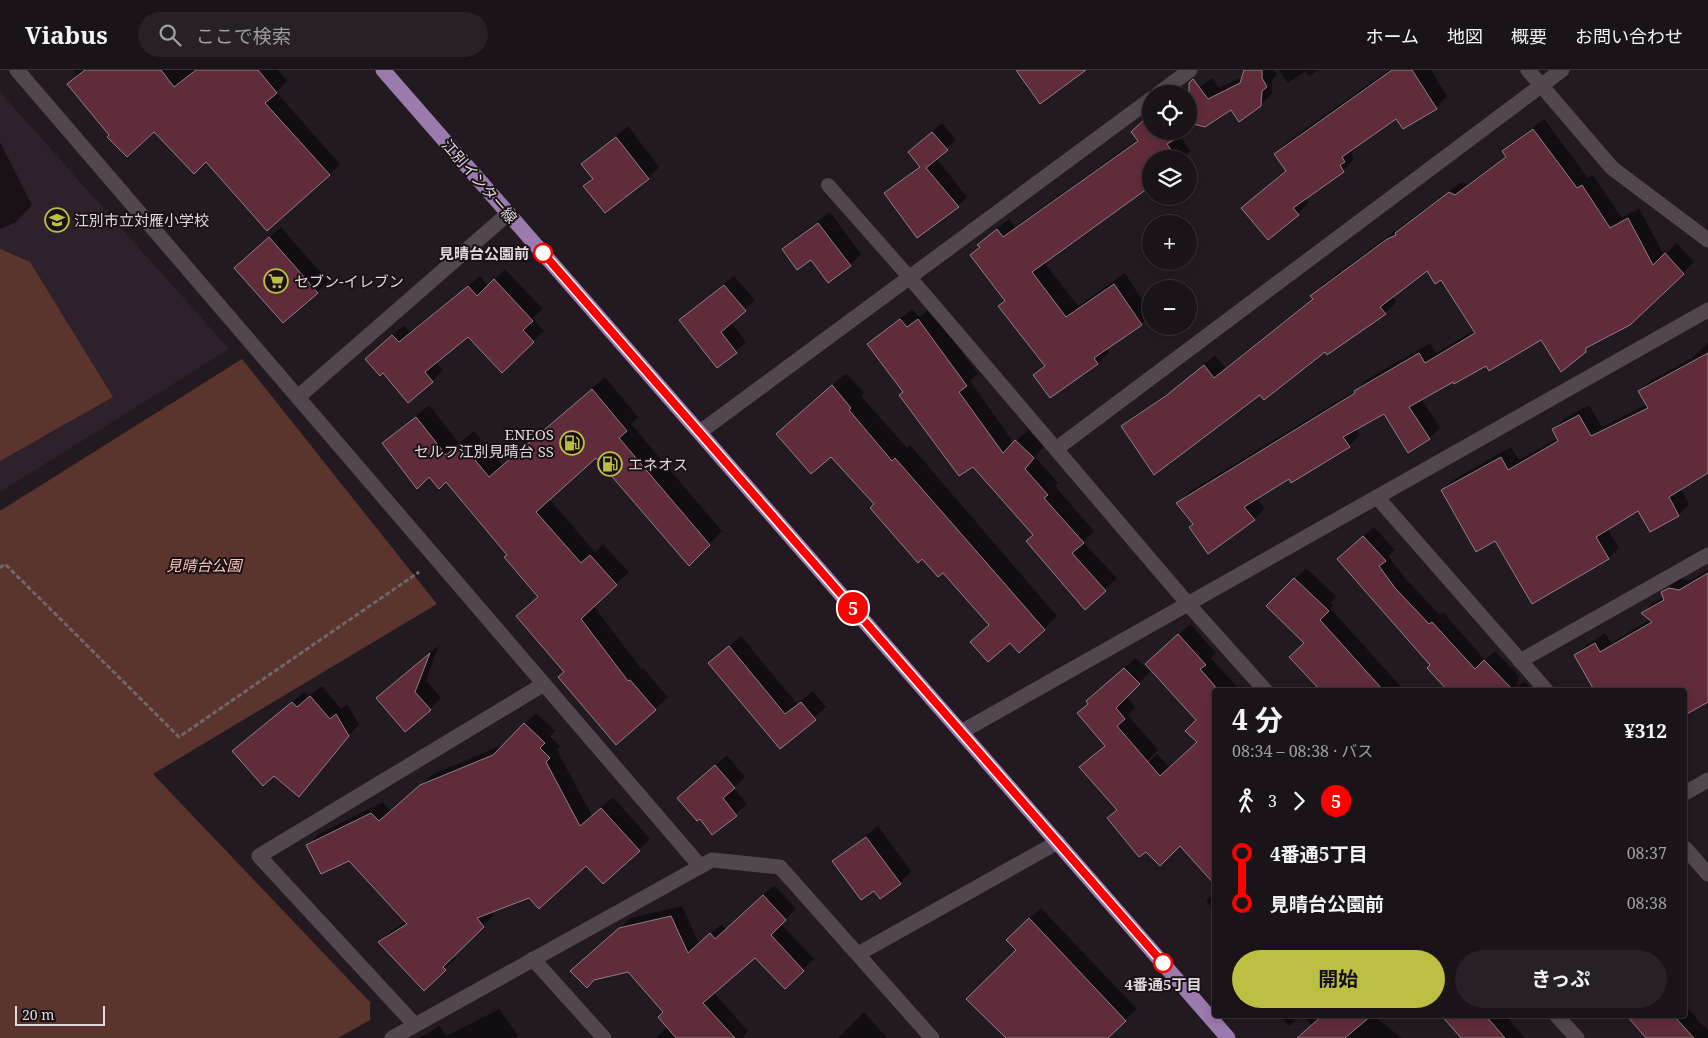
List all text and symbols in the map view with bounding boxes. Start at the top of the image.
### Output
search box [138,12,488,57]
text: Viabus [25,18,108,51]
icon: search [156,21,184,49]
text: ここで検索 [196,23,291,49]
text: ホーム [1366,24,1419,48]
text: 地図 [1447,24,1483,48]
text: 概要 [1511,24,1547,48]
text: お問い合わせ [1575,24,1683,48]
map controls [1142,85,1197,335]
button: locate [1142,85,1197,140]
street label: 江別インター線 [438,135,522,227]
button: layers [1142,150,1197,205]
school or university icon: 江別市立対雁小学校 [44,207,70,233]
place label: 江別市立対雁小学校 [74,210,209,230]
button: + [1142,215,1197,270]
place label: 見晴台公園前 [439,243,529,263]
marker: 見晴台公園前 [533,243,553,263]
supermarket icon: セブン-イレブン [263,268,289,294]
place label: セブン-イレブン [294,271,404,291]
button: − [1142,280,1197,335]
place label: ENEOS セルフ江別見晴台 SS [414,424,554,461]
fuel station icon: ENEOS セルフ江別見晴台 SS [559,430,585,456]
fuel station icon: エネオス [597,451,623,477]
place label: エネオス [628,454,688,474]
park label: 見晴台公園 [166,555,243,575]
line badge: 5 [837,592,869,624]
text: 5 [848,596,858,620]
text: 4 分 [1232,700,1283,738]
text: ¥312 [1624,718,1667,744]
text: 08:34 – 08:38 · バス [1232,740,1373,762]
icon: walk [1232,787,1260,815]
icon: forward [1285,787,1313,815]
text: 5 [1331,789,1341,813]
text: 3 [1268,790,1277,812]
text: 4番通5丁目 [1270,841,1367,867]
text: 08:37 [1627,842,1667,864]
text: 見晴台公園前 [1270,891,1384,917]
text: 08:38 [1627,892,1667,914]
button: 開始 [1232,950,1445,1008]
button: きっぷ [1455,950,1667,1008]
marker: 4番通5丁目 [1153,953,1173,973]
place label: 4番通5丁目 [1125,974,1201,994]
scale bar [15,1003,105,1026]
text: 20 m [22,1005,55,1024]

